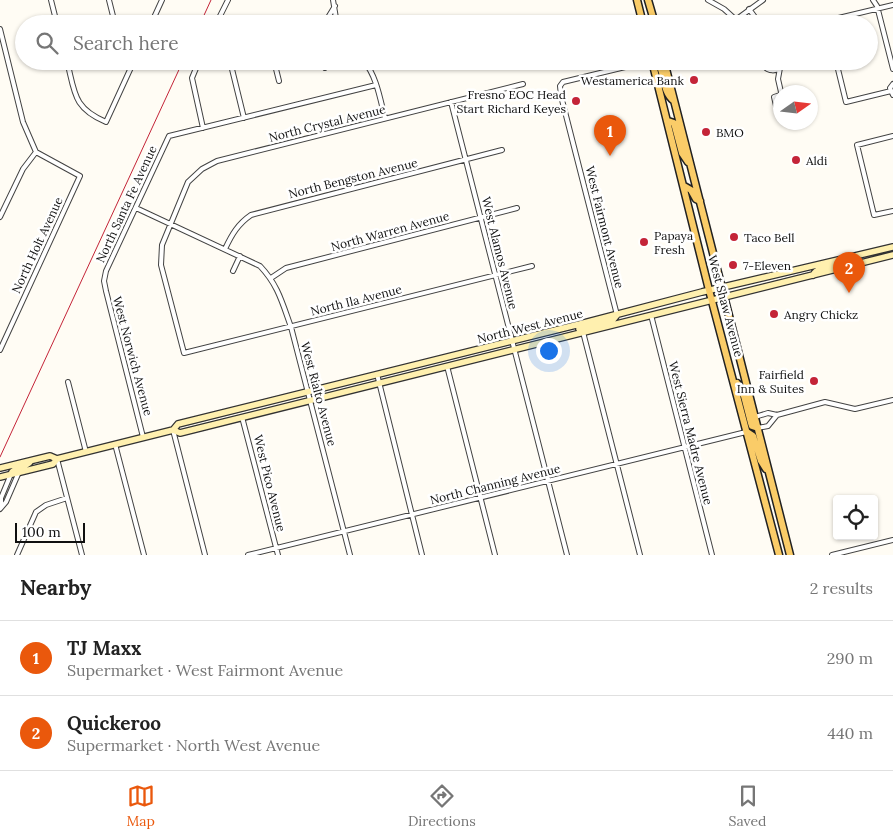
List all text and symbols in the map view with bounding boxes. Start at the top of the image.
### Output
search box [15,15,878,70]
icon: search [33,29,61,57]
text: Search here [73,31,179,55]
place label: Westamerica Bank [581,73,685,88]
marker: Westamerica Bank [688,74,700,86]
north arrow [773,85,818,130]
place label: Fresno EOC Head Start Richard Keyes [456,87,566,116]
marker: Fresno EOC Head Start Richard Keyes [570,95,582,107]
street label: North Crystal Avenue [267,101,387,145]
pin: 1 [594,115,626,156]
place label: BMO [716,125,744,140]
marker: BMO [700,126,712,138]
street label: North Santa Fe Avenue [92,143,160,265]
place label: Aldi [805,153,827,168]
marker: Aldi [790,154,802,166]
street label: North Bengston Avenue [287,155,420,201]
street label: West Fairmont Avenue [583,164,628,290]
street label: North Holt Avenue [8,194,66,295]
street label: West Alamos Avenue [479,195,521,311]
street label: North Warren Avenue [329,208,451,254]
place label: Papaya Fresh [654,228,693,257]
place label: Taco Bell [744,230,795,245]
marker: Taco Bell [728,231,740,243]
marker: Papaya Fresh [638,236,650,248]
pin: 2 [833,252,865,293]
street label: West Shaw Avenue [705,253,747,359]
place label: 7-Eleven [743,258,791,273]
marker: 7-Eleven [727,259,739,271]
street label: North Ila Avenue [309,281,404,319]
street label: West Norwich Avenue [110,295,156,418]
street label: North West Avenue [476,305,585,346]
place label: Angry Chickz [783,307,858,322]
marker: Angry Chickz [768,308,780,320]
your location [536,338,562,364]
street label: West Rialto Avenue [298,340,340,448]
street label: West Sierra Madre Avenue [666,360,716,507]
place label: Fairfield Inn & Suites [737,367,804,396]
marker: Fairfield Inn & Suites [808,375,820,387]
street label: West Pico Avenue [251,433,289,533]
street label: North Channing Avenue [428,460,562,507]
map controls [833,495,878,540]
button: locate [833,495,878,540]
scale bar [15,520,85,543]
text: 100 m [22,523,61,541]
text: Nearby [20,574,91,601]
text: 2 results [810,578,873,598]
text: TJ Maxx [67,636,141,660]
text: 1 [33,648,39,668]
text: 290 m [827,648,873,668]
text: Supermarket · West Fairmont Avenue [67,660,343,680]
text: Quickeroo [67,711,161,735]
text: 2 [32,723,40,743]
text: 440 m [827,723,873,743]
text: Supermarket · North West Avenue [67,735,320,755]
tab: Map [126,782,155,830]
tab: Directions [408,782,476,830]
tab: Saved [729,782,767,830]

